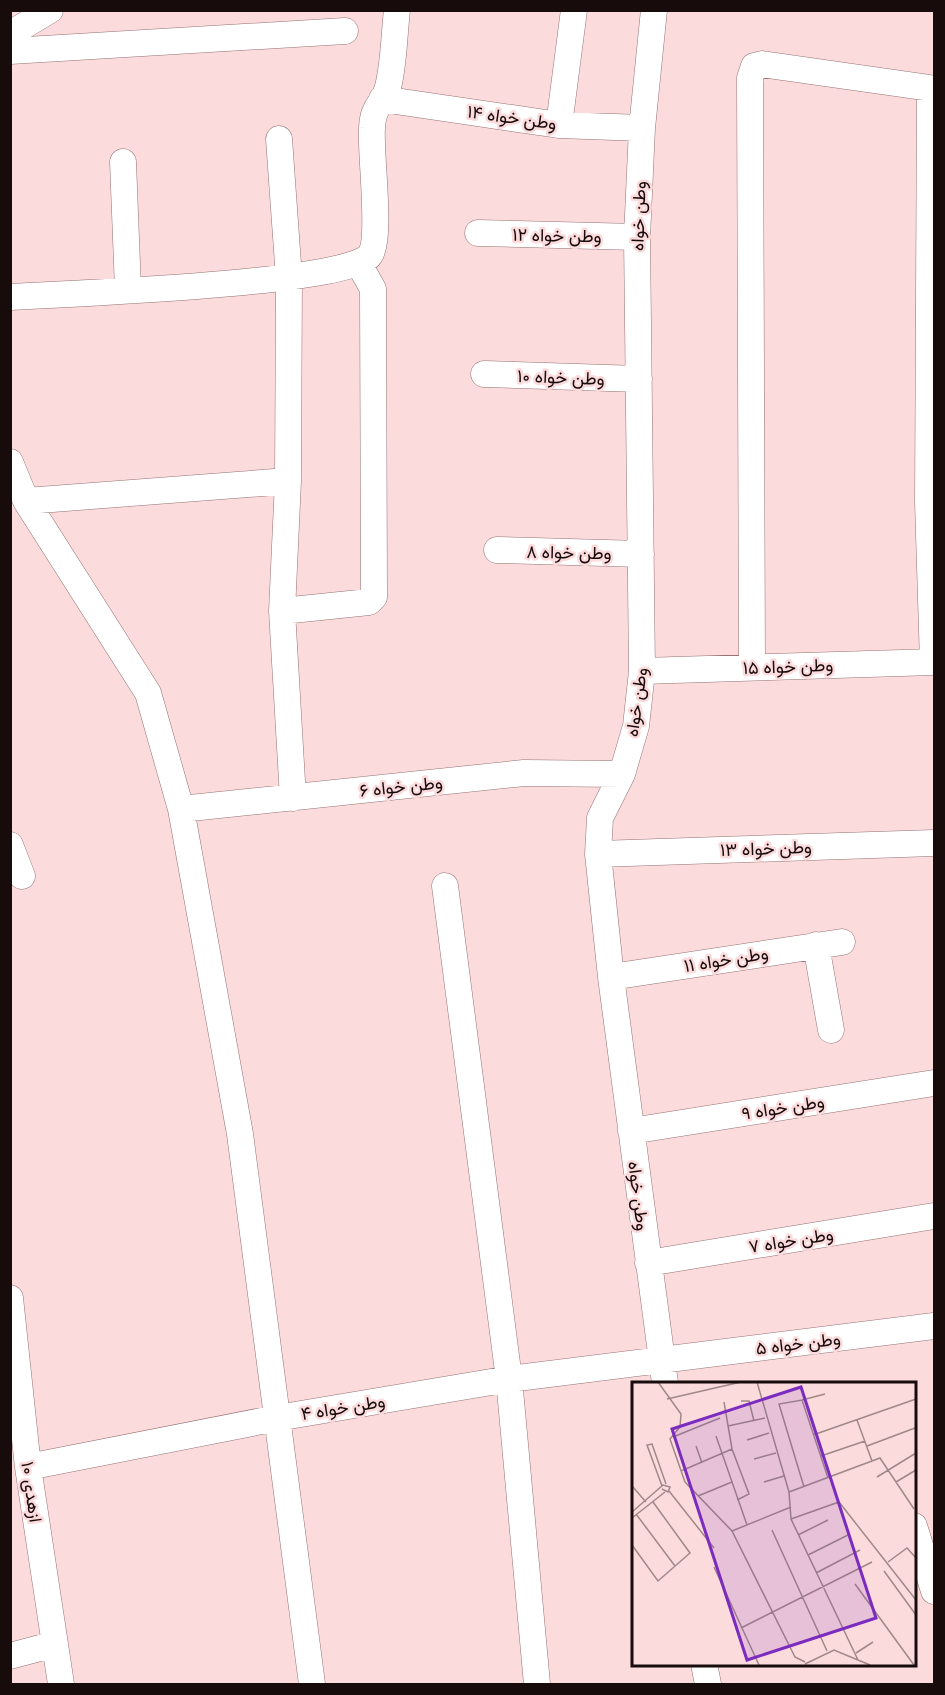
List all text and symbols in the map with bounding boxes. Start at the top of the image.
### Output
street label: وطن خواه ۱۴ [466,99,558,135]
street label: وطن خواه [625,181,651,251]
street label: وطن خواه ۱۲ [512,223,602,247]
street label: وطن خواه ۱۰ [517,364,605,390]
street label: وطن خواه ۸ [526,540,612,564]
street label: وطن خواه ۱۵ [742,653,834,679]
street label: وطن خواه [620,666,652,738]
street label: وطن خواه ۶ [358,770,444,802]
street label: وطن خواه ۱۳ [720,835,812,861]
street label: وطن خواه ۱۱ [682,941,770,977]
street label: وطن خواه ۹ [740,1089,826,1125]
street label: وطن خواه [623,1160,655,1232]
street label: وطن خواه ۷ [747,1222,835,1258]
street label: وطن خواه ۵ [754,1326,842,1360]
inset map [632,1382,915,1665]
street label: وطن خواه ۴ [299,1389,387,1425]
street label: ازهدی ۱۰ [16,1460,48,1524]

